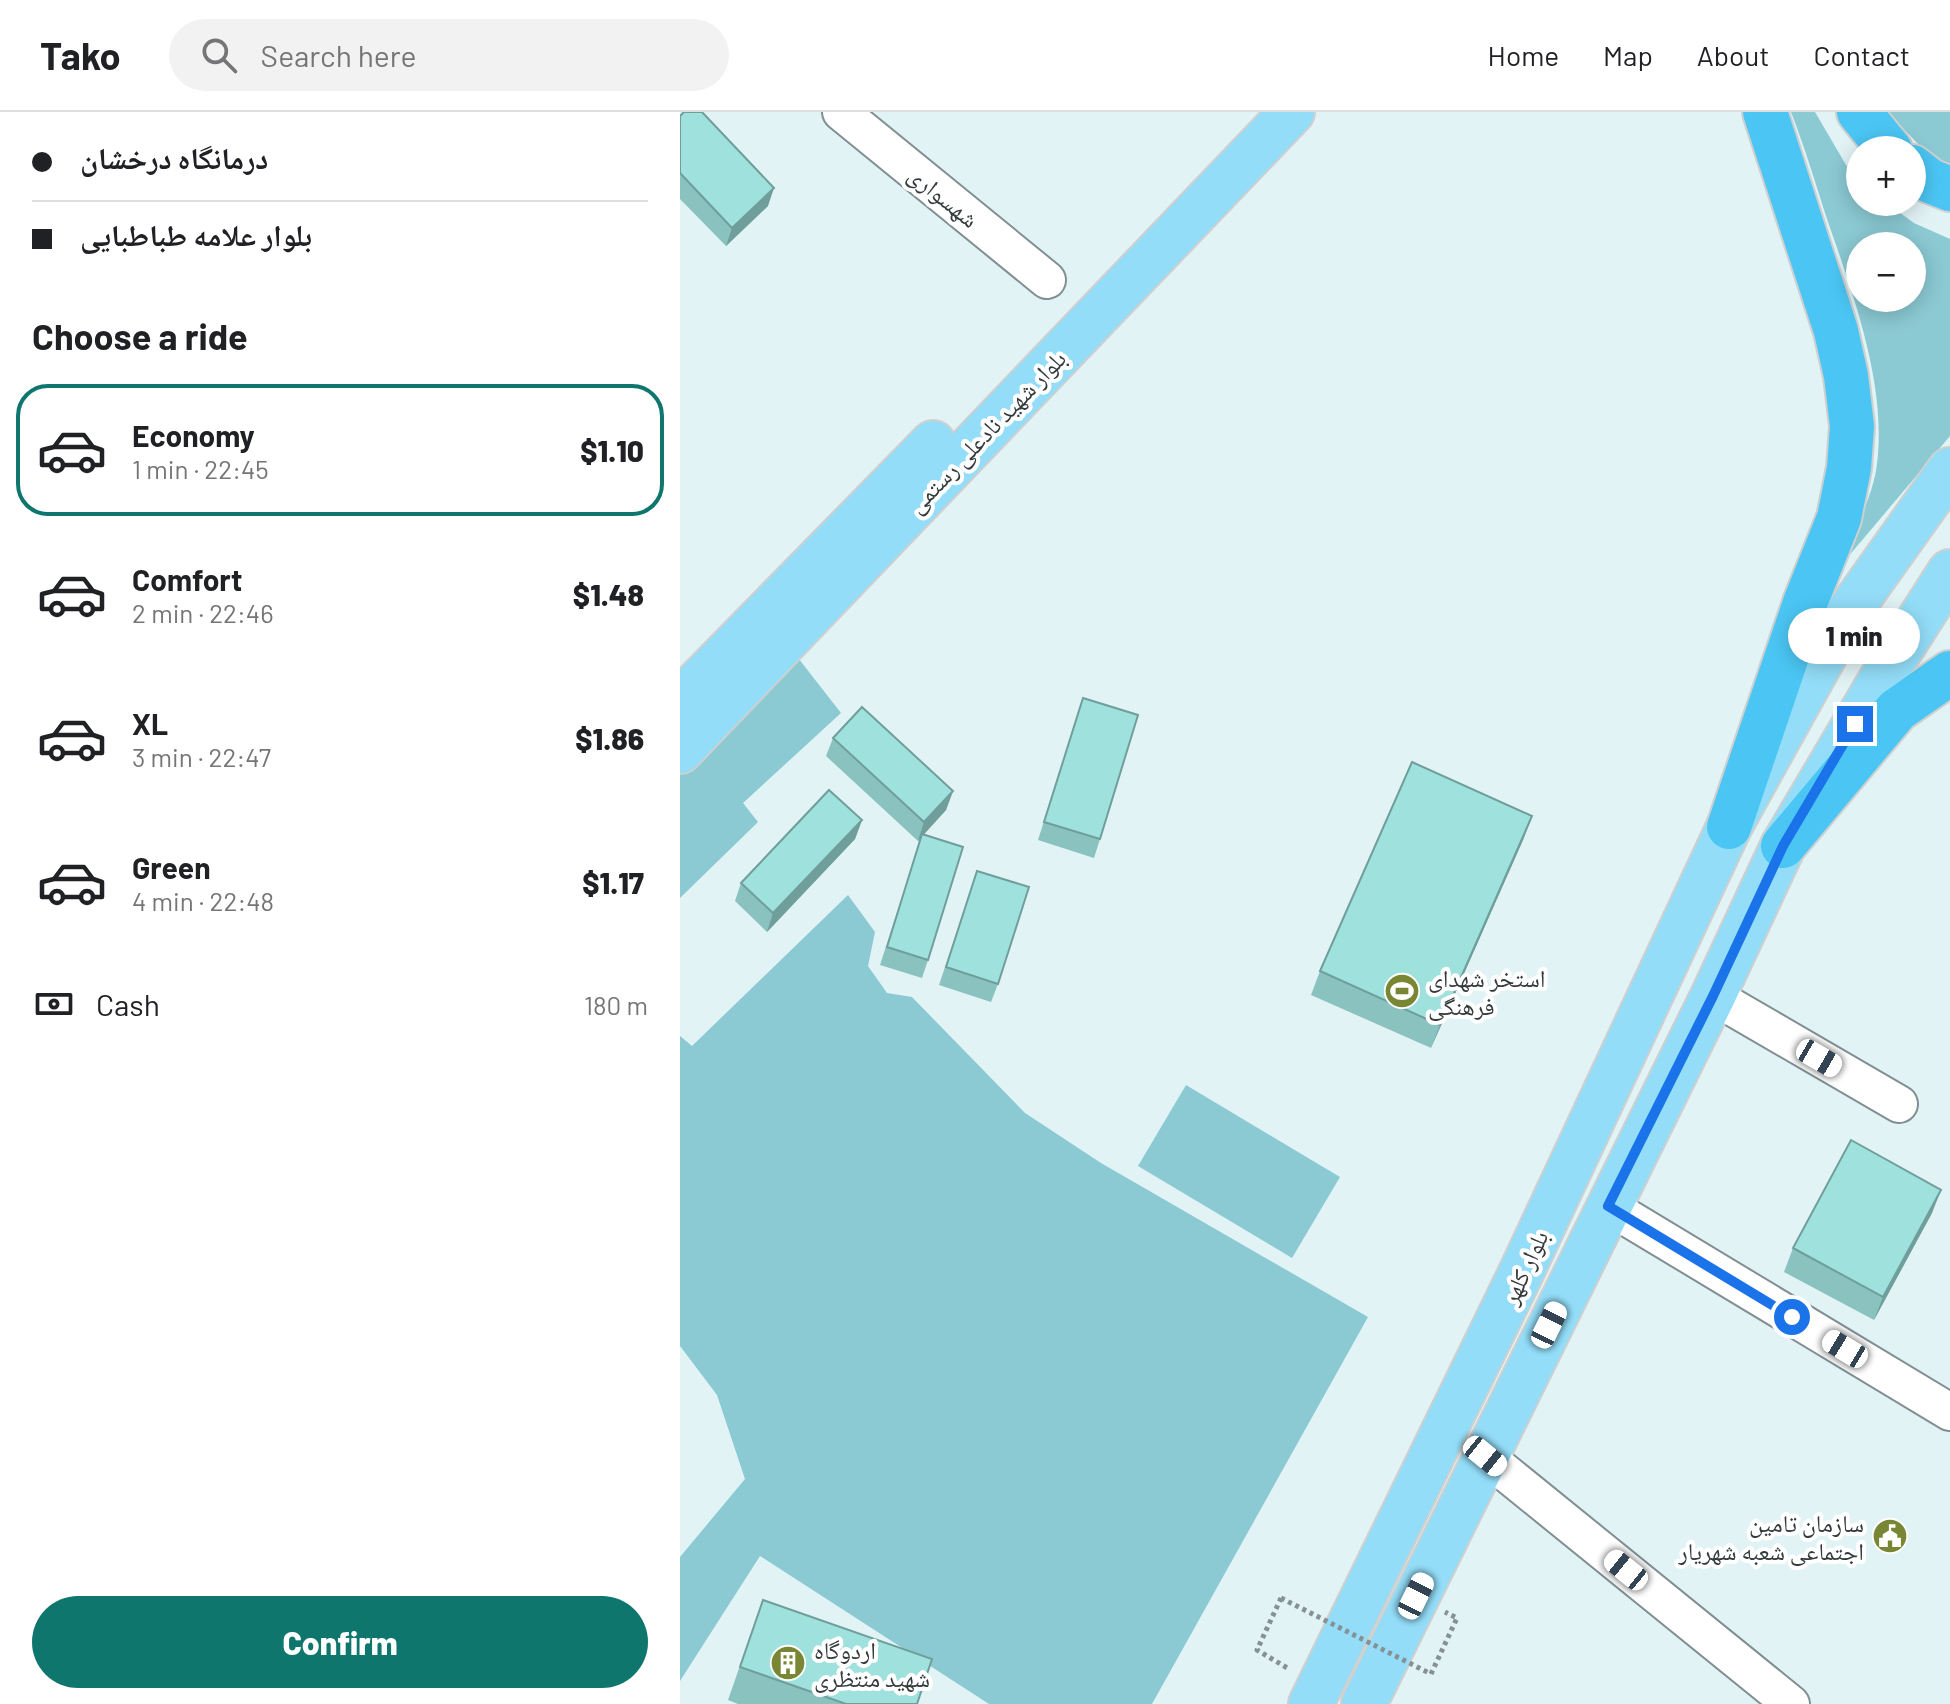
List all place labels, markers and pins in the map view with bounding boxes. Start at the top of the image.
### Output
place label: استخر شهدای فرهنگی [1428,963,1545,1021]
sports icon: استخر شهدای فرهنگی [1383,972,1421,1010]
place label: سازمان تامین اجتماعی شعبه شهریار [1677,1508,1864,1566]
public building icon: سازمان تامین اجتماعی شعبه شهریار [1871,1517,1909,1555]
place label: اردوگاه شهید منتظری [814,1635,930,1693]
building icon: اردوگاه شهید منتظری [769,1644,807,1682]

